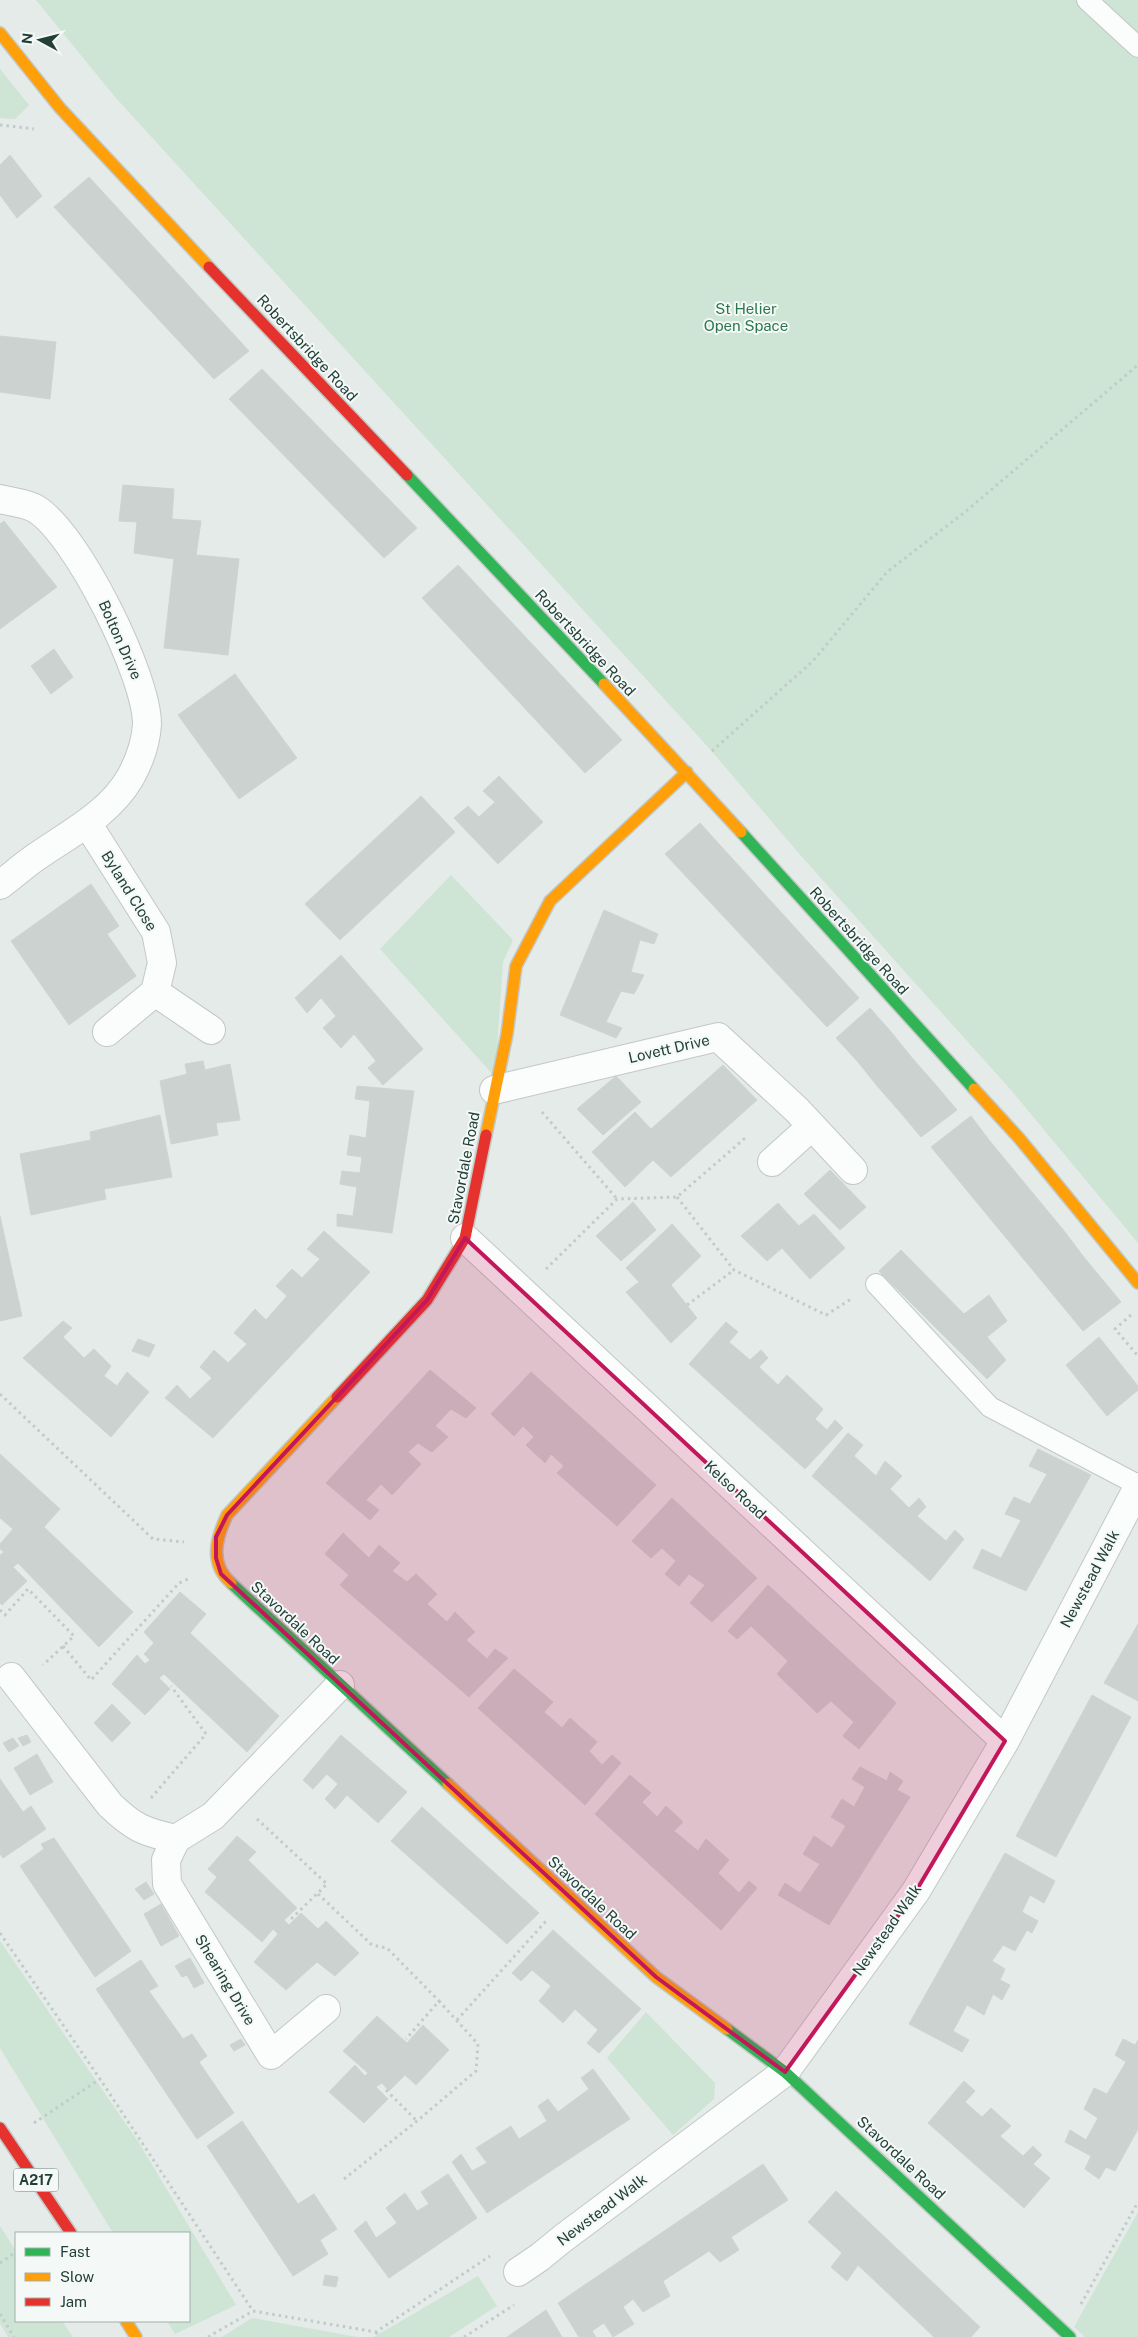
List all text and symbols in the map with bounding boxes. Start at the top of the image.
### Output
north arrow [15,15,65,65]
text: N [18,32,36,45]
street label: Robertsbridge Road [254,291,361,404]
park label: St Helier Open Space [704,300,788,334]
street label: Robertsbridge Road [532,586,639,699]
street label: Bolton Drive [95,598,145,682]
street label: Byland Close [98,848,161,934]
street label: Robertsbridge Road [807,883,912,998]
street label: Lovett Drive [627,1031,711,1066]
street label: Stavordale Road [444,1110,483,1226]
street label: Kelso Road [701,1457,770,1522]
street label: Newstead Walk [1057,1527,1122,1630]
street label: Stavordale Road [248,1577,343,1668]
street label: Stavordale Road [545,1852,640,1943]
street label: Newstead Walk [849,1881,925,1979]
street label: Shearing Drive [192,1931,259,2028]
street label: Stavordale Road [854,2112,949,2203]
road number: A217 [14,2168,58,2192]
street label: Newstead Walk [553,2170,650,2249]
legend [15,2232,190,2322]
text: Fast [60,2243,90,2260]
text: Slow [60,2268,95,2285]
text: Jam [60,2293,87,2310]

